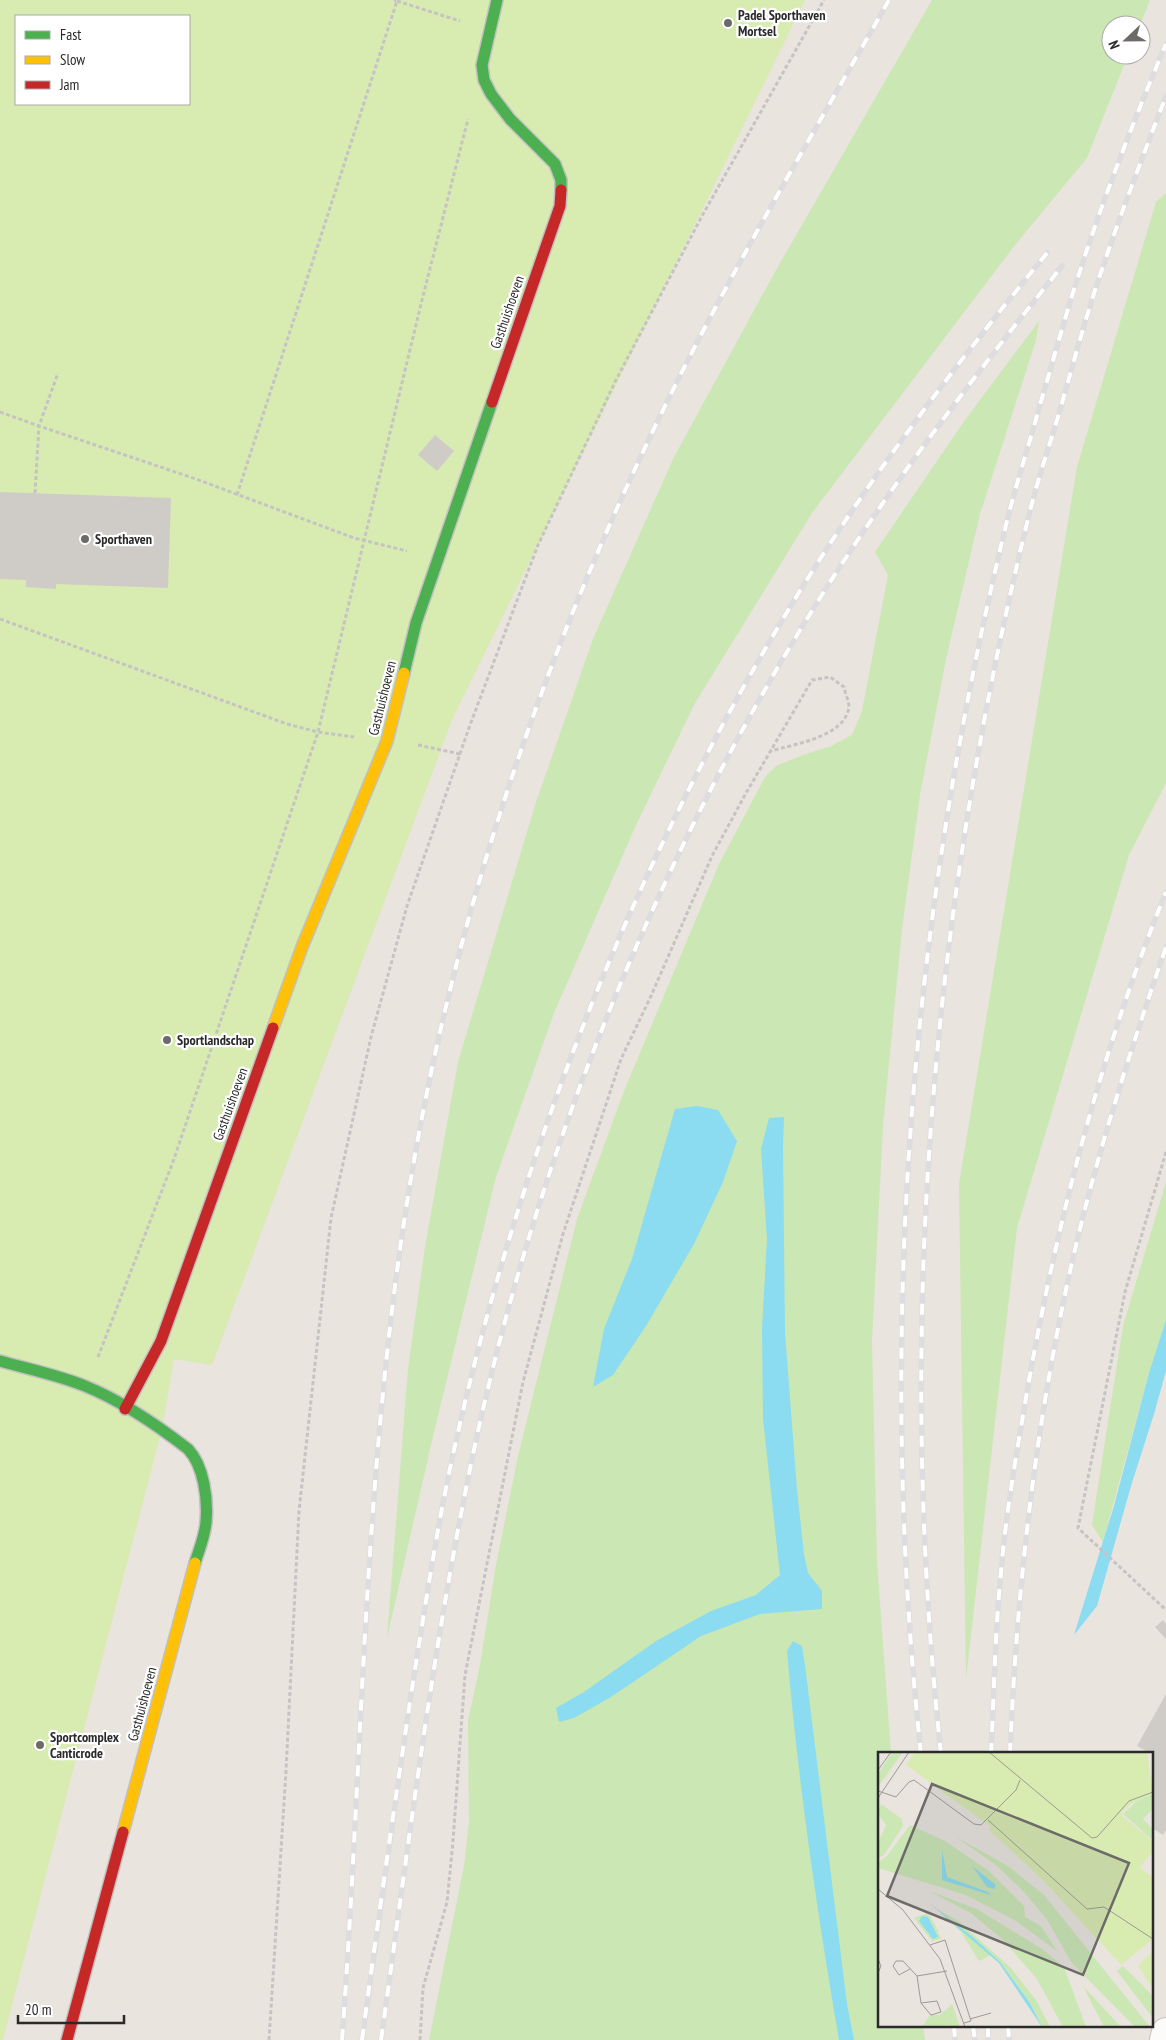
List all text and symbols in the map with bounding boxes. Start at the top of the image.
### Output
place label: Padel Sporthaven Mortsel [738,6,826,40]
legend [15,15,190,105]
north arrow [1101,15,1151,65]
marker: Padel Sporthaven Mortsel [722,17,734,29]
text: Fast [60,25,81,44]
text: N [1104,38,1124,52]
text: Slow [60,50,85,69]
text: Jam [59,75,79,94]
street label: Gasthuishoeven [486,273,528,351]
place label: Sporthaven [95,530,152,548]
marker: Sporthaven [79,533,91,545]
street label: Gasthuishoeven [364,659,400,737]
place label: Sportlandschap [177,1031,254,1049]
marker: Sportlandschap [161,1034,173,1046]
street label: Gasthuishoeven [209,1065,251,1143]
street label: Gasthuishoeven [123,1665,161,1743]
place label: Sportcomplex Canticrode [50,1728,120,1762]
marker: Sportcomplex Canticrode [34,1739,46,1751]
inset map [878,1752,1154,2028]
scale bar [18,1992,124,2024]
text: 20 m [25,2000,51,2019]

